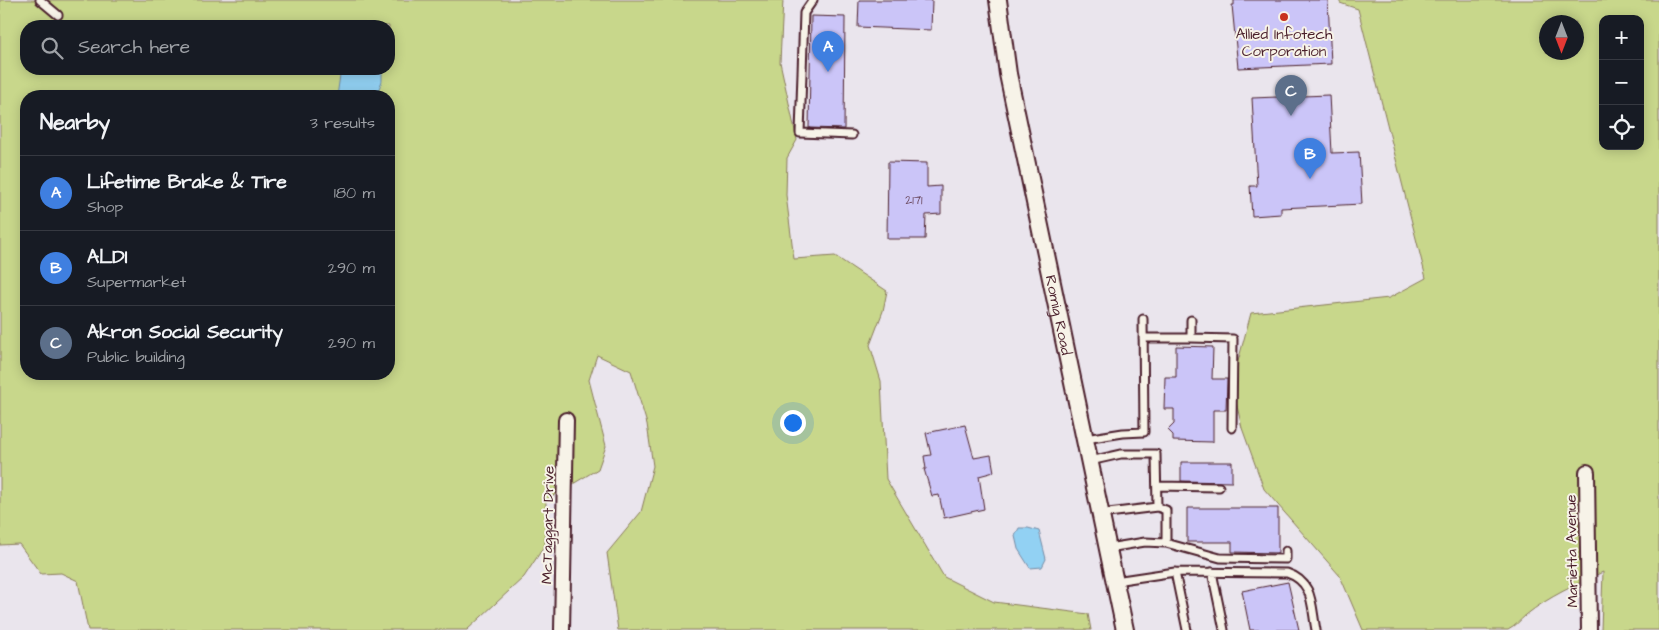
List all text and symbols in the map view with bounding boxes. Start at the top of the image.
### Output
marker: Allied Infotech Corporation [1278,11,1290,23]
north arrow [1539,15,1584,60]
map controls [1599,15,1644,150]
button: + [1599,15,1644,60]
search box [20,20,395,75]
place label: Allied Infotech Corporation [1236,24,1333,62]
pin: A [812,31,844,72]
icon: search [38,34,66,62]
text: Search here [78,34,190,61]
button: − [1599,60,1644,105]
pin: C [1275,75,1307,116]
button: locate [1599,105,1644,150]
text: Nearby [40,108,110,137]
text: 3 results [310,112,375,134]
pin: B [1294,138,1326,179]
text: Lifetime Brake & Tire [87,169,287,196]
text: A [51,182,61,204]
text: 180 m [334,182,375,204]
house number: 2171 [905,192,923,209]
text: Shop [87,196,123,218]
text: ALDI [87,244,128,271]
text: B [50,257,62,279]
text: 290 m [328,257,375,279]
text: Supermarket [87,271,186,293]
street label: Romig Road [1040,273,1077,357]
text: Akron Social Security [87,319,283,346]
text: C [50,332,62,354]
text: 290 m [328,332,375,354]
text: Public building [87,346,185,368]
your location [780,410,806,436]
street label: McTaggart Drive [536,466,561,584]
street label: Marietta Avenue [1561,494,1583,608]

